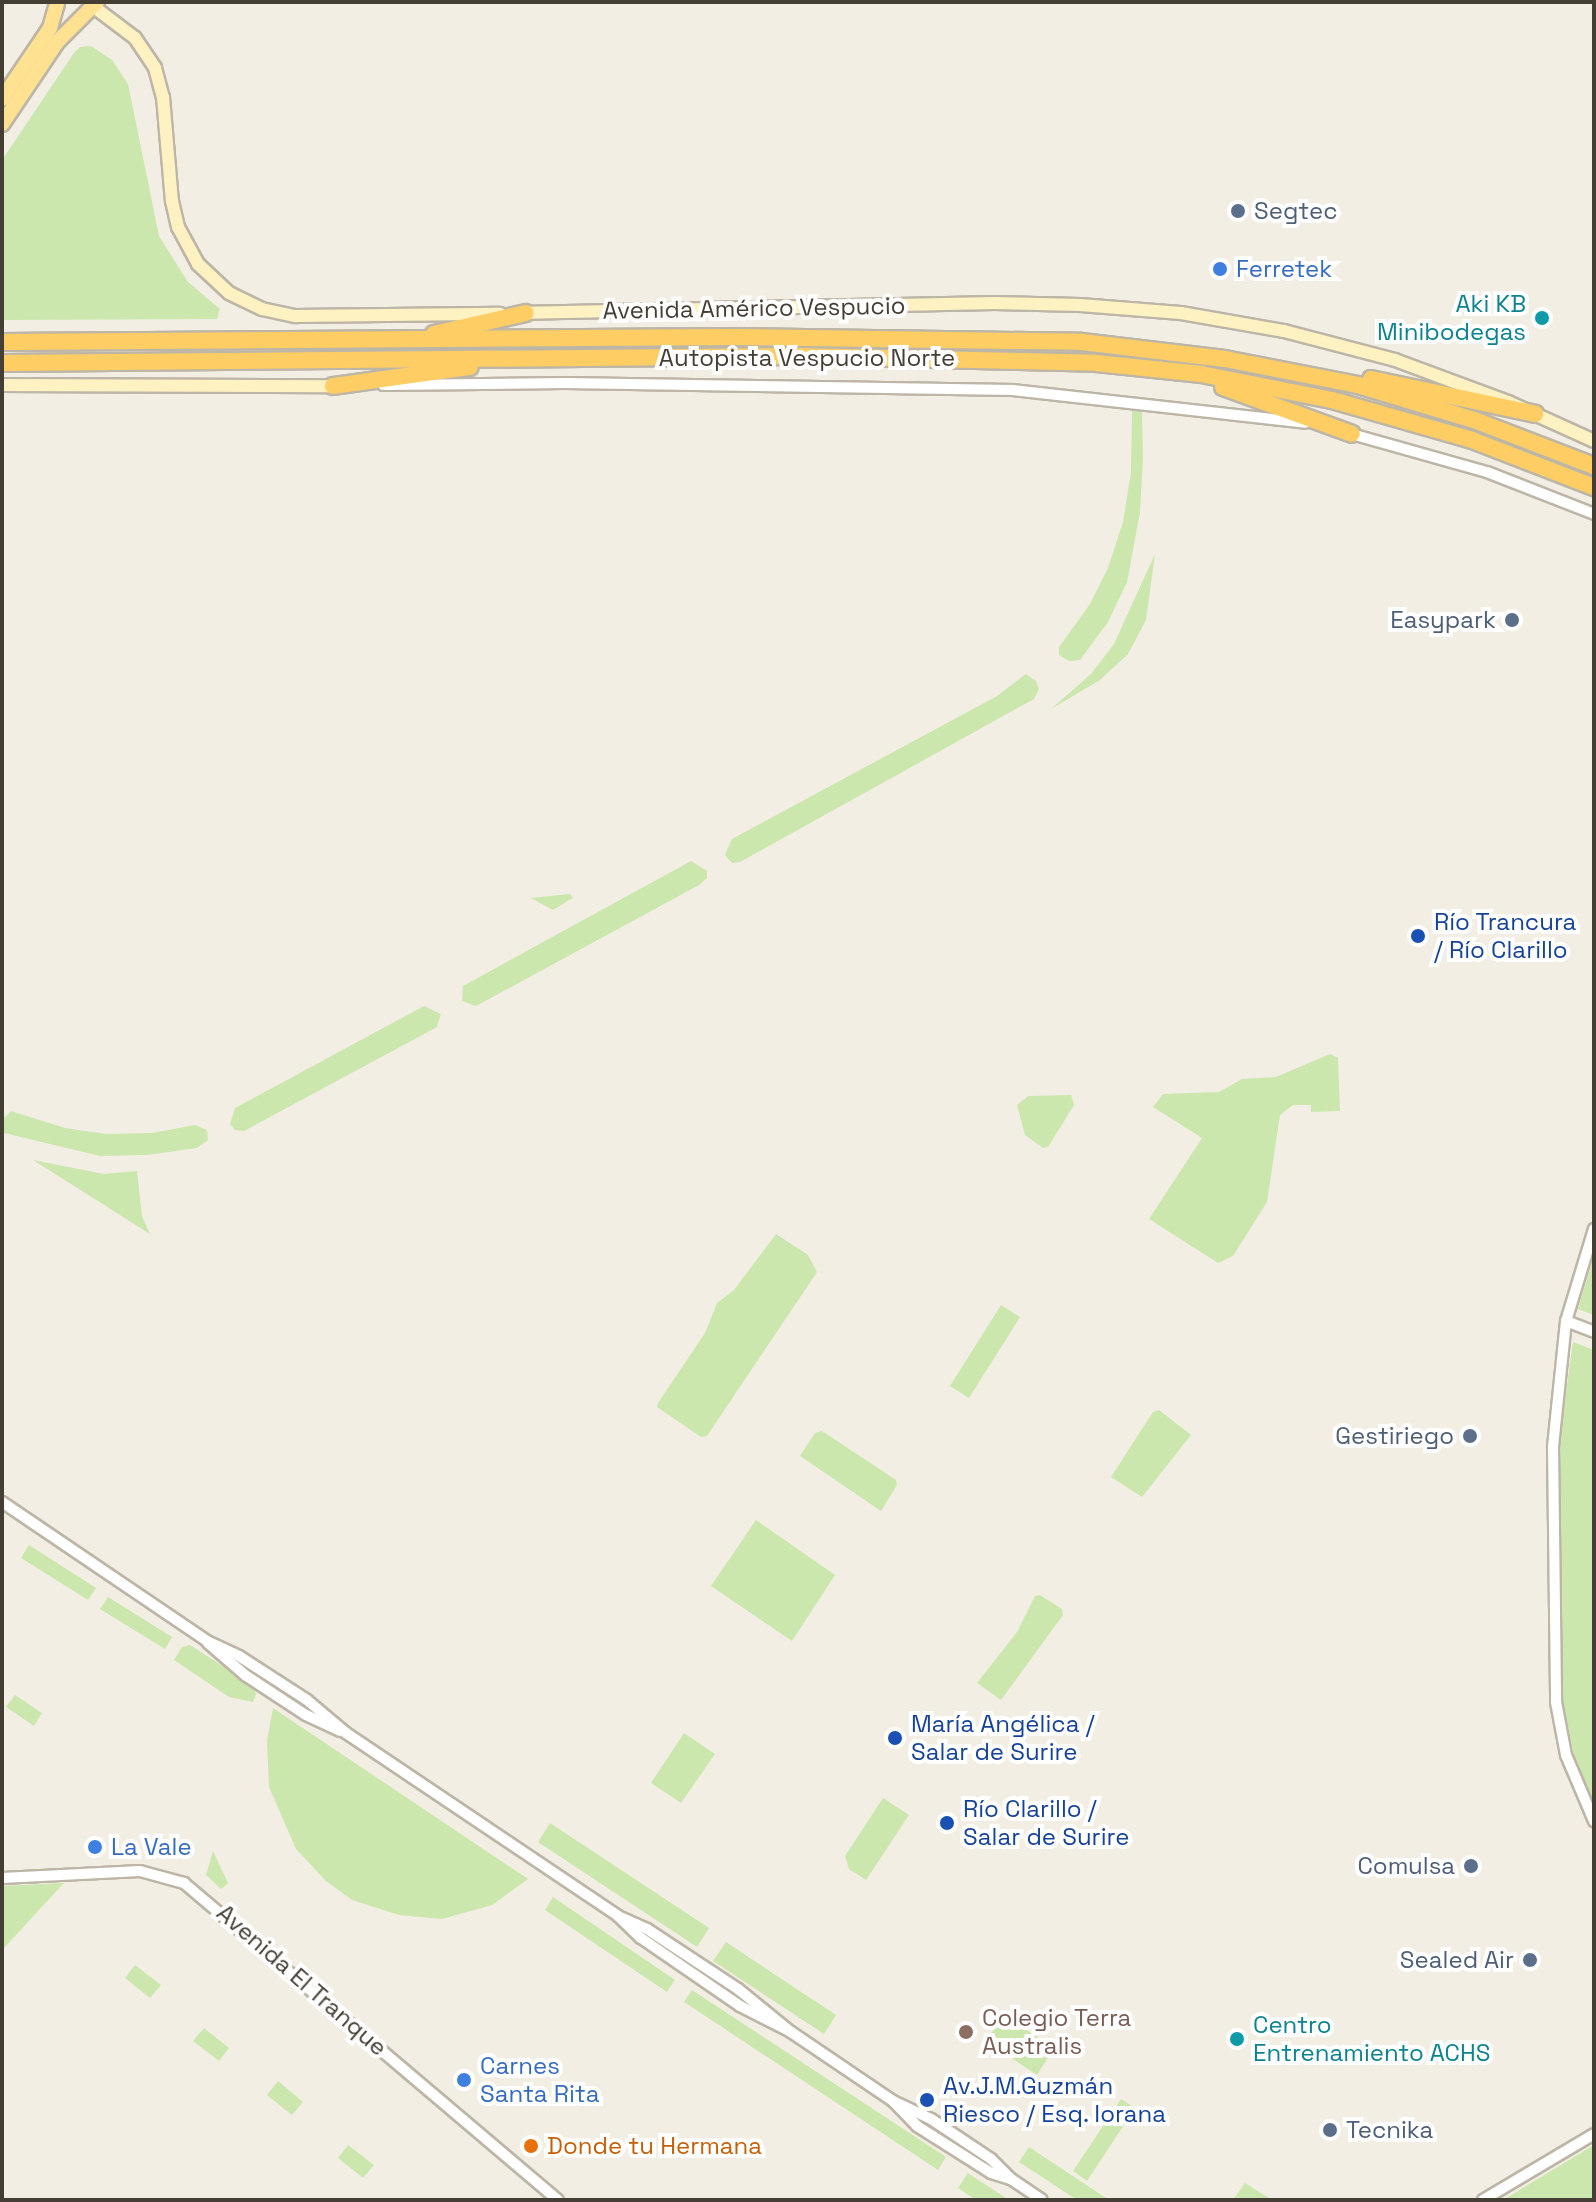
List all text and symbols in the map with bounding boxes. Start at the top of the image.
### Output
place label: Segtec [1254,197,1337,225]
marker: Segtec [1229,202,1247,220]
place label: Ferretek [1236,255,1332,283]
marker: Ferretek [1211,260,1229,278]
place label: Aki KB Minibodegas [1377,290,1526,346]
street label: Avenida Américo Vespucio [602,291,906,325]
marker: Aki KB Minibodegas [1533,309,1551,327]
street label: Autopista Vespucio Norte [659,344,955,372]
place label: Easypark [1390,606,1496,634]
marker: Easypark [1503,611,1521,629]
place label: Río Trancura / Río Clarillo [1434,908,1577,964]
marker: Río Trancura / Río Clarillo [1409,927,1427,945]
place label: Gestiriego [1335,1422,1454,1450]
marker: Gestiriego [1461,1427,1479,1445]
place label: María Angélica / Salar de Surire [911,1710,1095,1766]
marker: María Angélica / Salar de Surire [886,1729,904,1747]
place label: Río Clarillo / Salar de Surire [963,1795,1129,1851]
marker: Río Clarillo / Salar de Surire [938,1814,956,1832]
place label: La Vale [111,1833,192,1861]
marker: La Vale [86,1838,104,1856]
place label: Comulsa [1357,1852,1455,1880]
marker: Comulsa [1462,1857,1480,1875]
street label: Avenida El Tranque [211,1898,393,2062]
place label: Sealed Air [1400,1946,1514,1974]
marker: Sealed Air [1521,1951,1539,1969]
place label: Colegio Terra Australis [982,2004,1132,2060]
place label: Centro Entrenamiento ACHS [1253,2011,1491,2067]
marker: Colegio Terra Australis [957,2023,975,2041]
marker: Centro Entrenamiento ACHS [1228,2030,1246,2048]
place label: Carnes Santa Rita [480,2052,600,2108]
marker: Carnes Santa Rita [455,2071,473,2089]
place label: Av.J.M.Guzmán Riesco / Esq. Iorana [943,2072,1167,2128]
marker: Av.J.M.Guzmán Riesco / Esq. Iorana [918,2091,936,2109]
place label: Tecnika [1346,2116,1433,2144]
marker: Tecnika [1321,2121,1339,2139]
place label: Donde tu Hermana [547,2132,762,2160]
marker: Donde tu Hermana [522,2137,540,2155]

